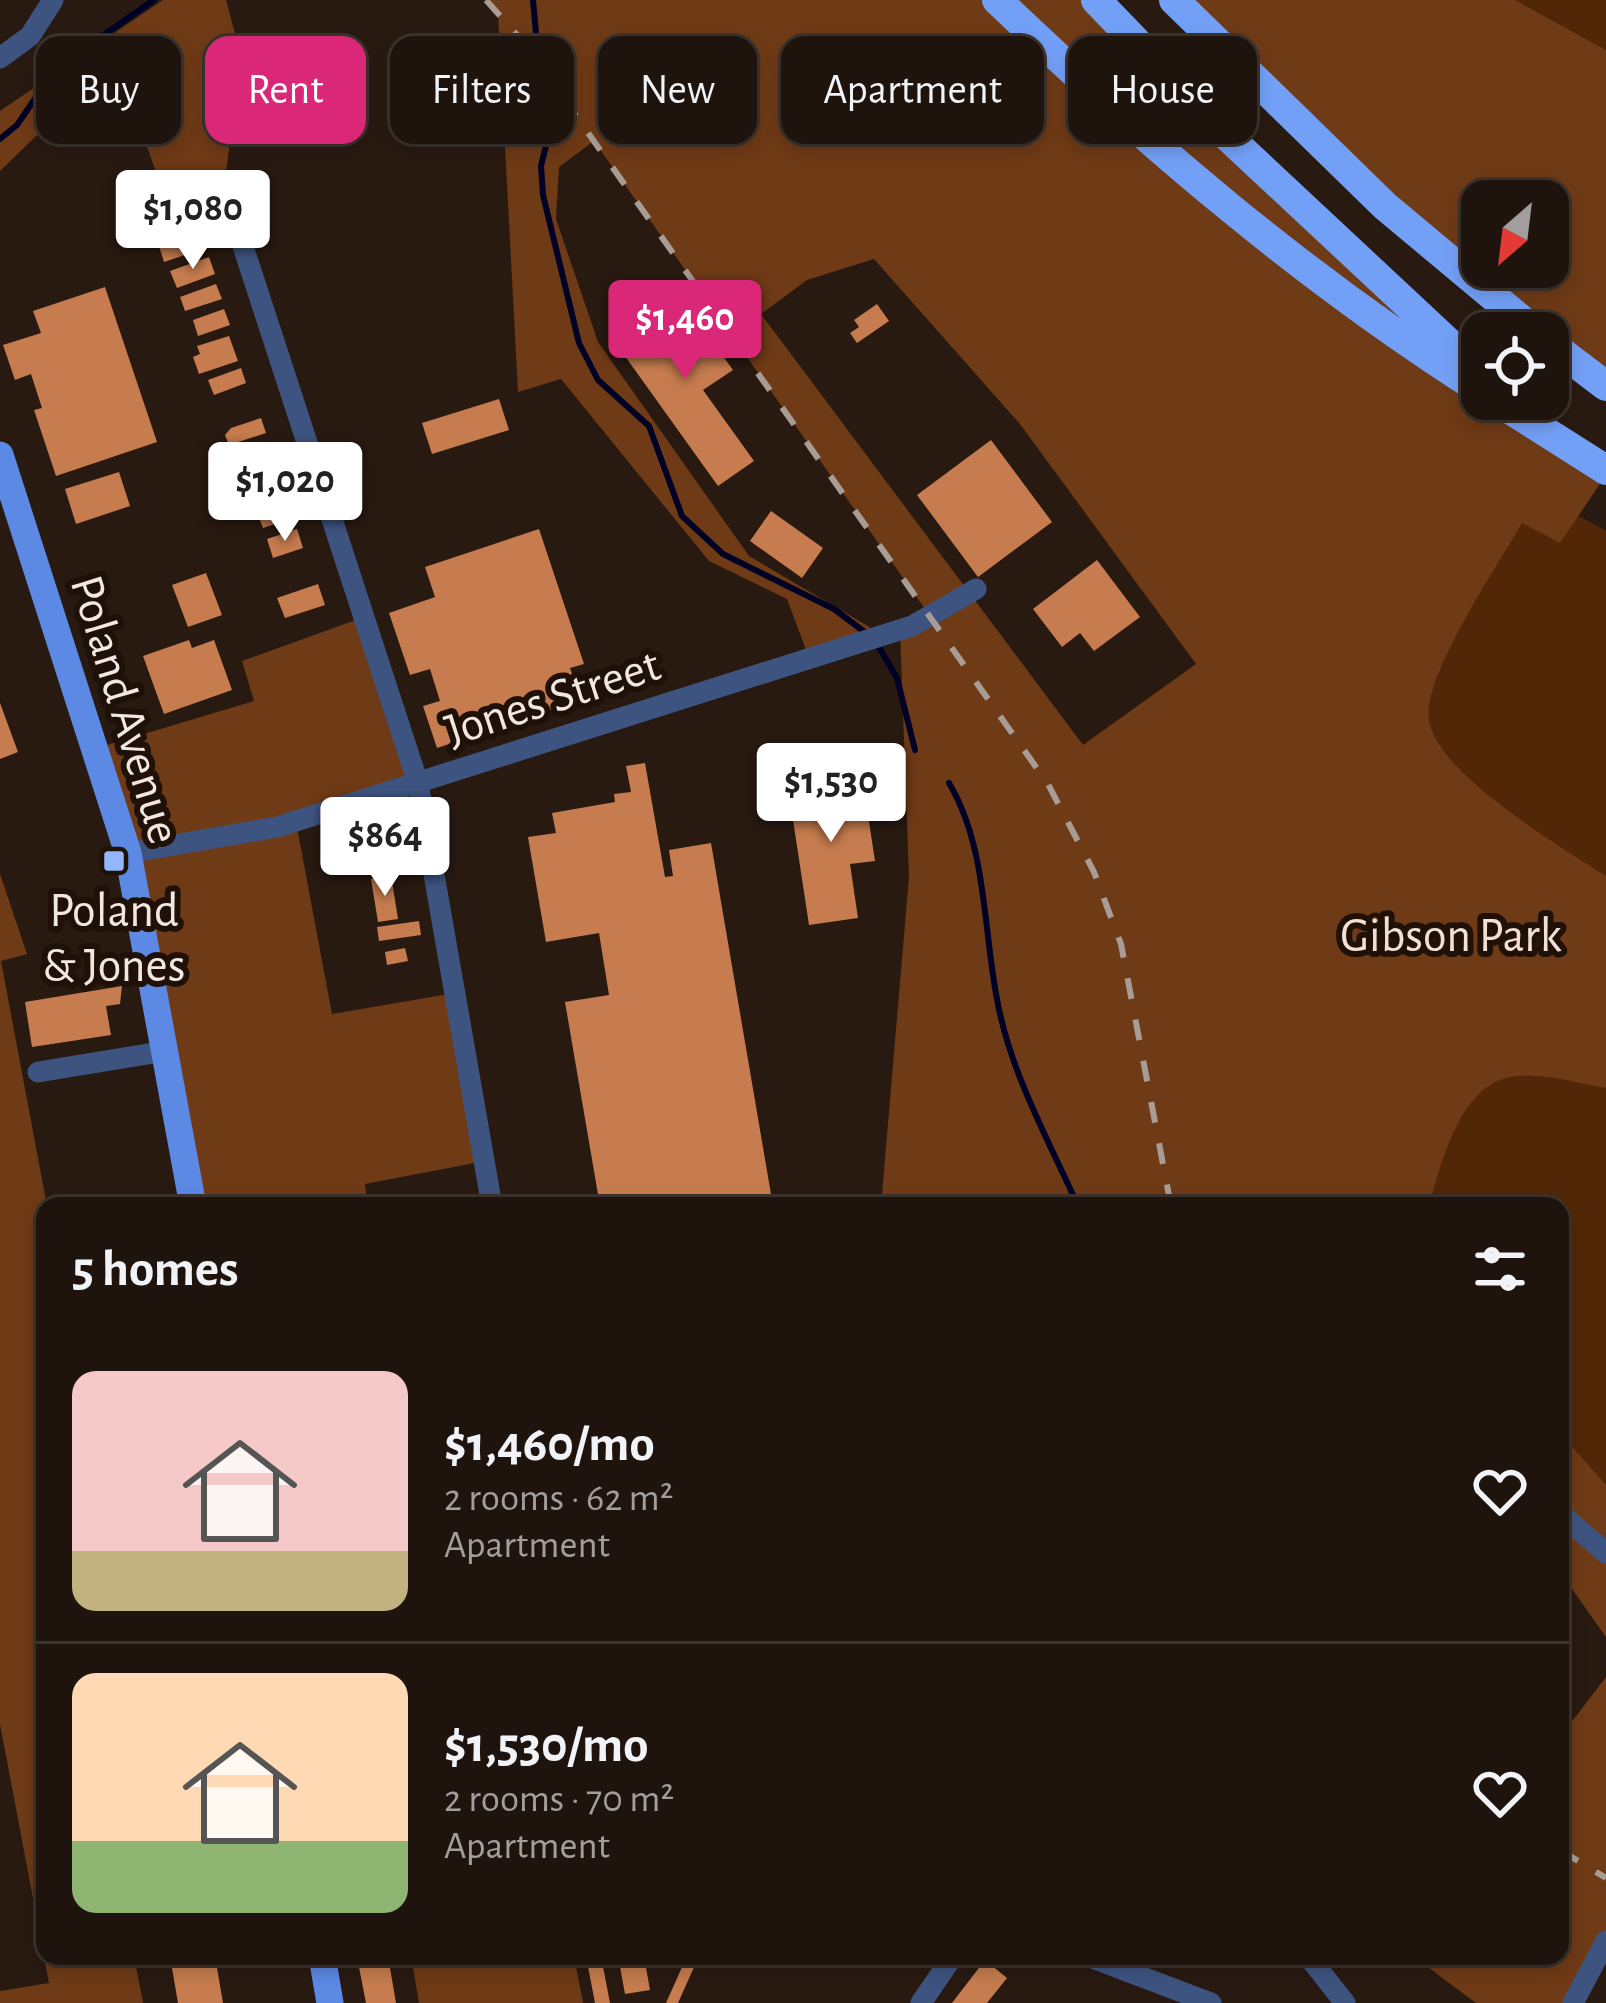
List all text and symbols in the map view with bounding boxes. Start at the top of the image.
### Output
chip: Buy [36,36,181,144]
chip: Rent [205,36,366,144]
chip: Filters [390,36,574,144]
chip: New [598,36,757,144]
chip: Apartment [781,36,1044,144]
chip: House [1068,36,1257,144]
pin: $1,080 [95,170,291,272]
north arrow [1461,180,1569,288]
map controls [1461,180,1569,420]
text: $1,080 [143,189,243,228]
pin: $1,460 [587,280,783,382]
text: $1,460 [635,299,735,338]
button: locate [1461,312,1569,420]
pin: $1,020 [187,442,383,544]
text: $1,020 [235,461,335,500]
street label: Poland Avenue [61,570,188,850]
street label: Jones Street [440,642,666,756]
pin: $1,530 [733,743,929,845]
text: $1,530 [784,762,878,801]
pin: $864 [314,797,456,899]
text: $864 [347,816,423,855]
marker: Poland & Jones [101,848,127,874]
place label: Poland & Jones [43,888,185,991]
park label: Gibson Park [1340,913,1562,961]
icon: filters [1467,1236,1533,1302]
text: 5 homes [72,1244,239,1295]
icon: home [168,1419,312,1563]
text: $1,460/mo [444,1419,655,1470]
icon: heart [1467,1458,1533,1524]
text: 2 rooms · 62 m² [444,1479,673,1518]
text: Apartment [444,1526,610,1565]
text: $1,530/mo [444,1720,648,1771]
icon: home [168,1721,312,1865]
icon: heart [1467,1760,1533,1826]
text: 2 rooms · 70 m² [444,1780,674,1819]
text: Apartment [444,1827,610,1866]

